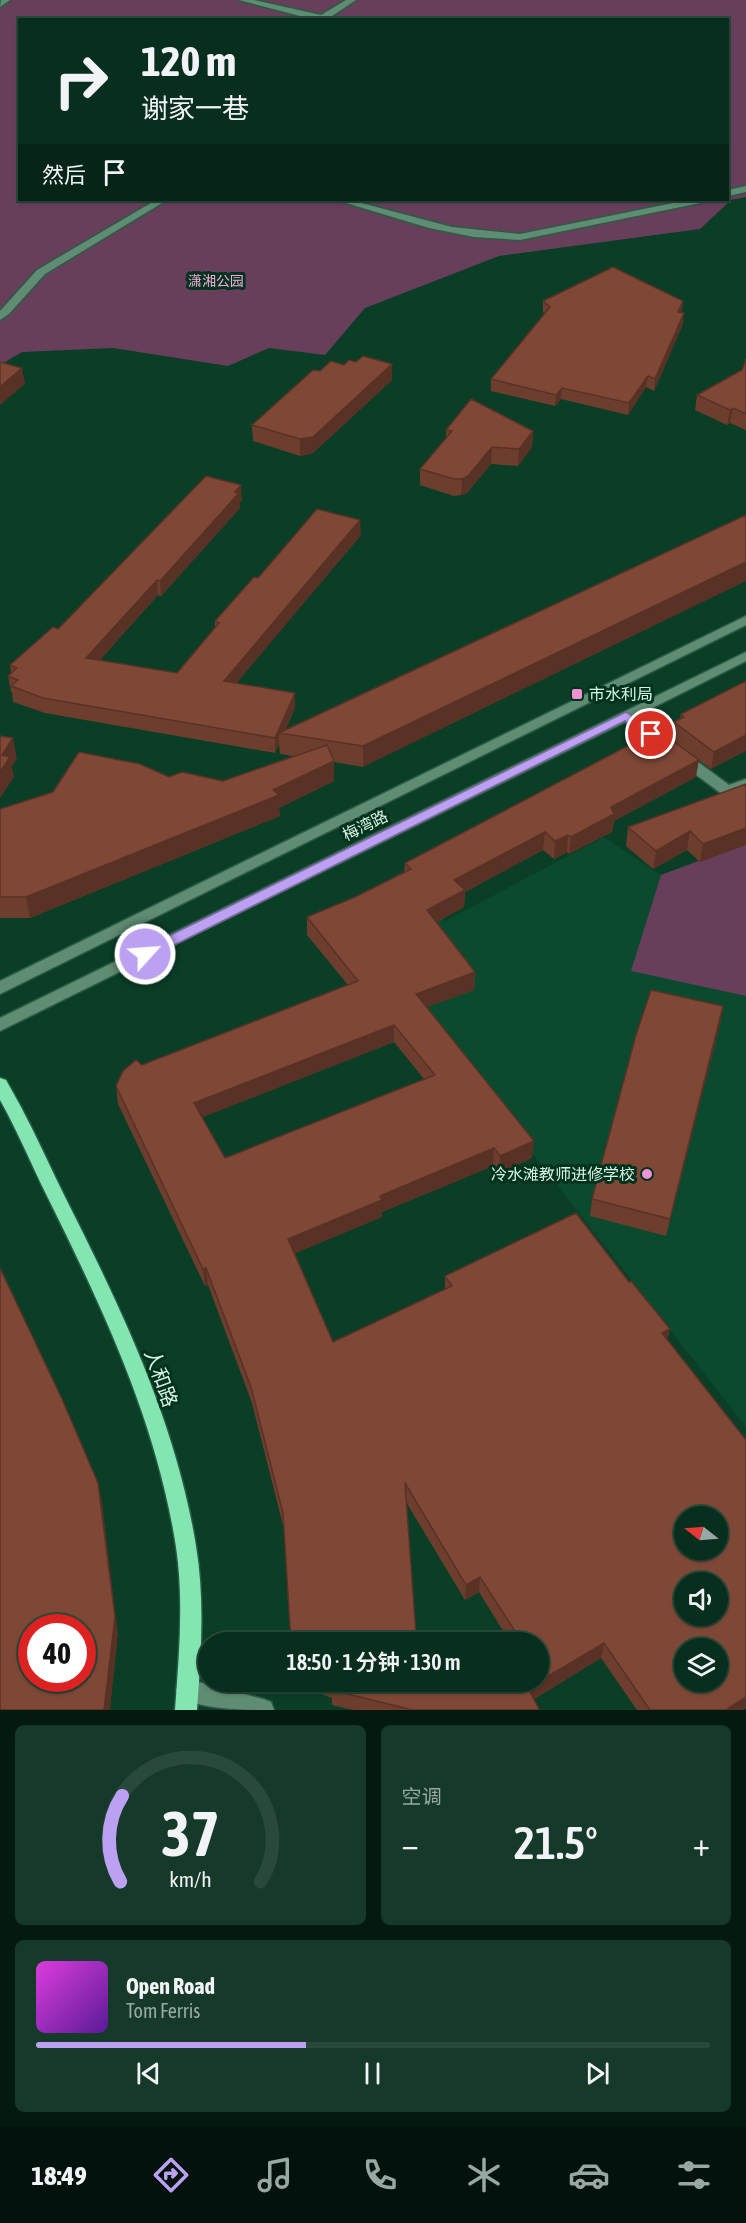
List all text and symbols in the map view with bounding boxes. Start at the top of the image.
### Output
text: 120 m [141,37,236,85]
icon: right [42,42,120,120]
text: 谢家一巷 [141,93,249,124]
icon: arrive [98,156,131,189]
text: 然后 [42,162,86,188]
park label: 潇湘公园 [188,273,244,289]
place label: 市水利局 [589,685,653,703]
marker: 市水利局 [570,687,584,701]
pin [625,708,676,759]
icon: arrive [634,717,667,750]
street label: 梅湾路 [339,806,391,844]
position arrow [113,922,177,986]
place label: 冷水滩教师进修学校 [491,1165,635,1183]
marker: 冷水滩教师进修学校 [640,1167,654,1181]
street label: 人和路 [140,1346,183,1410]
north arrow [674,1506,728,1560]
map controls [674,1506,728,1692]
button: sound [674,1572,728,1626]
speed limit sign: 40 [18,1614,96,1692]
button: layers [674,1638,728,1692]
text: 18:50 · 1 分钟 · 130 m [287,1649,460,1675]
text: 空调 [402,1785,442,1808]
text: 37 [161,1798,220,1869]
text: 21.5° [514,1817,598,1869]
text: − [402,1825,419,1863]
text: + [693,1825,710,1863]
text: km/h [169,1867,212,1892]
text: Open Road [126,1973,215,1999]
text: Tom Ferris [126,1999,200,2022]
icon: previous [132,2057,165,2090]
icon: pause [356,2057,389,2090]
icon: next [581,2057,614,2090]
icon: directions [150,2154,192,2196]
icon: music [254,2154,296,2196]
icon: phone [359,2154,401,2196]
icon: climate [463,2154,505,2196]
icon: car [568,2154,610,2196]
icon: filters [673,2154,715,2196]
text: 18:49 [31,2160,87,2191]

